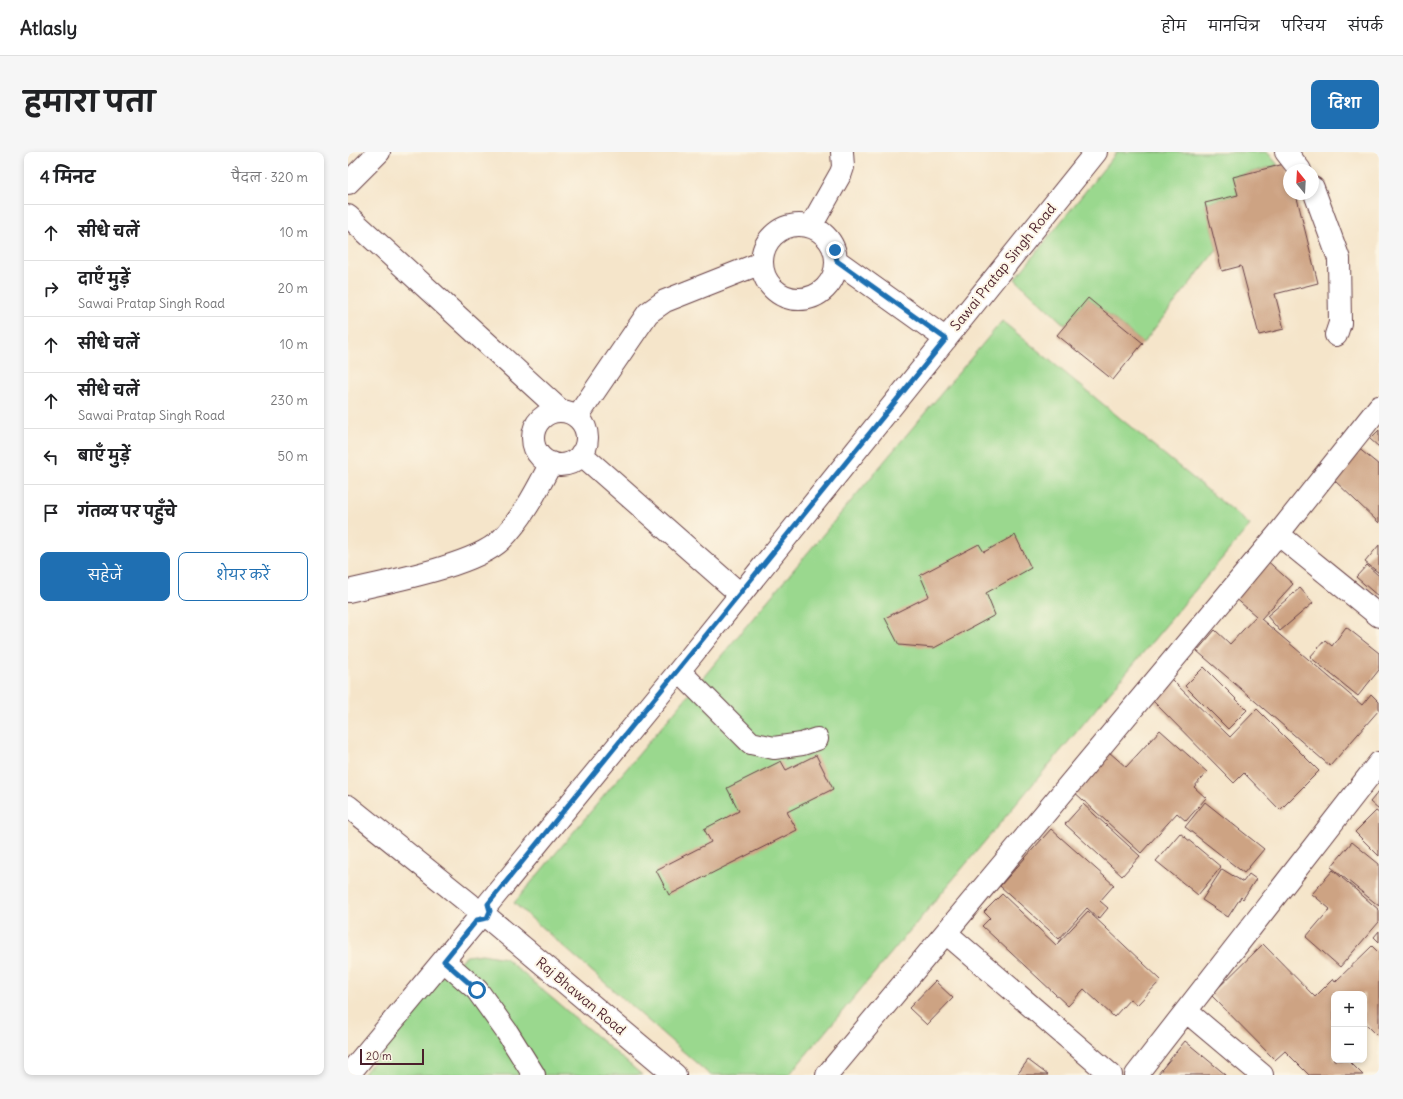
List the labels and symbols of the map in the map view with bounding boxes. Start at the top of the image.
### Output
north arrow [1283,164,1319,200]
street label: Sawai Pratap Singh Road [946,200,1060,334]
route end [826,241,844,259]
street label: Raj Bhawan Road [532,953,630,1039]
route start [468,981,486,999]
scale bar [360,1047,424,1066]

